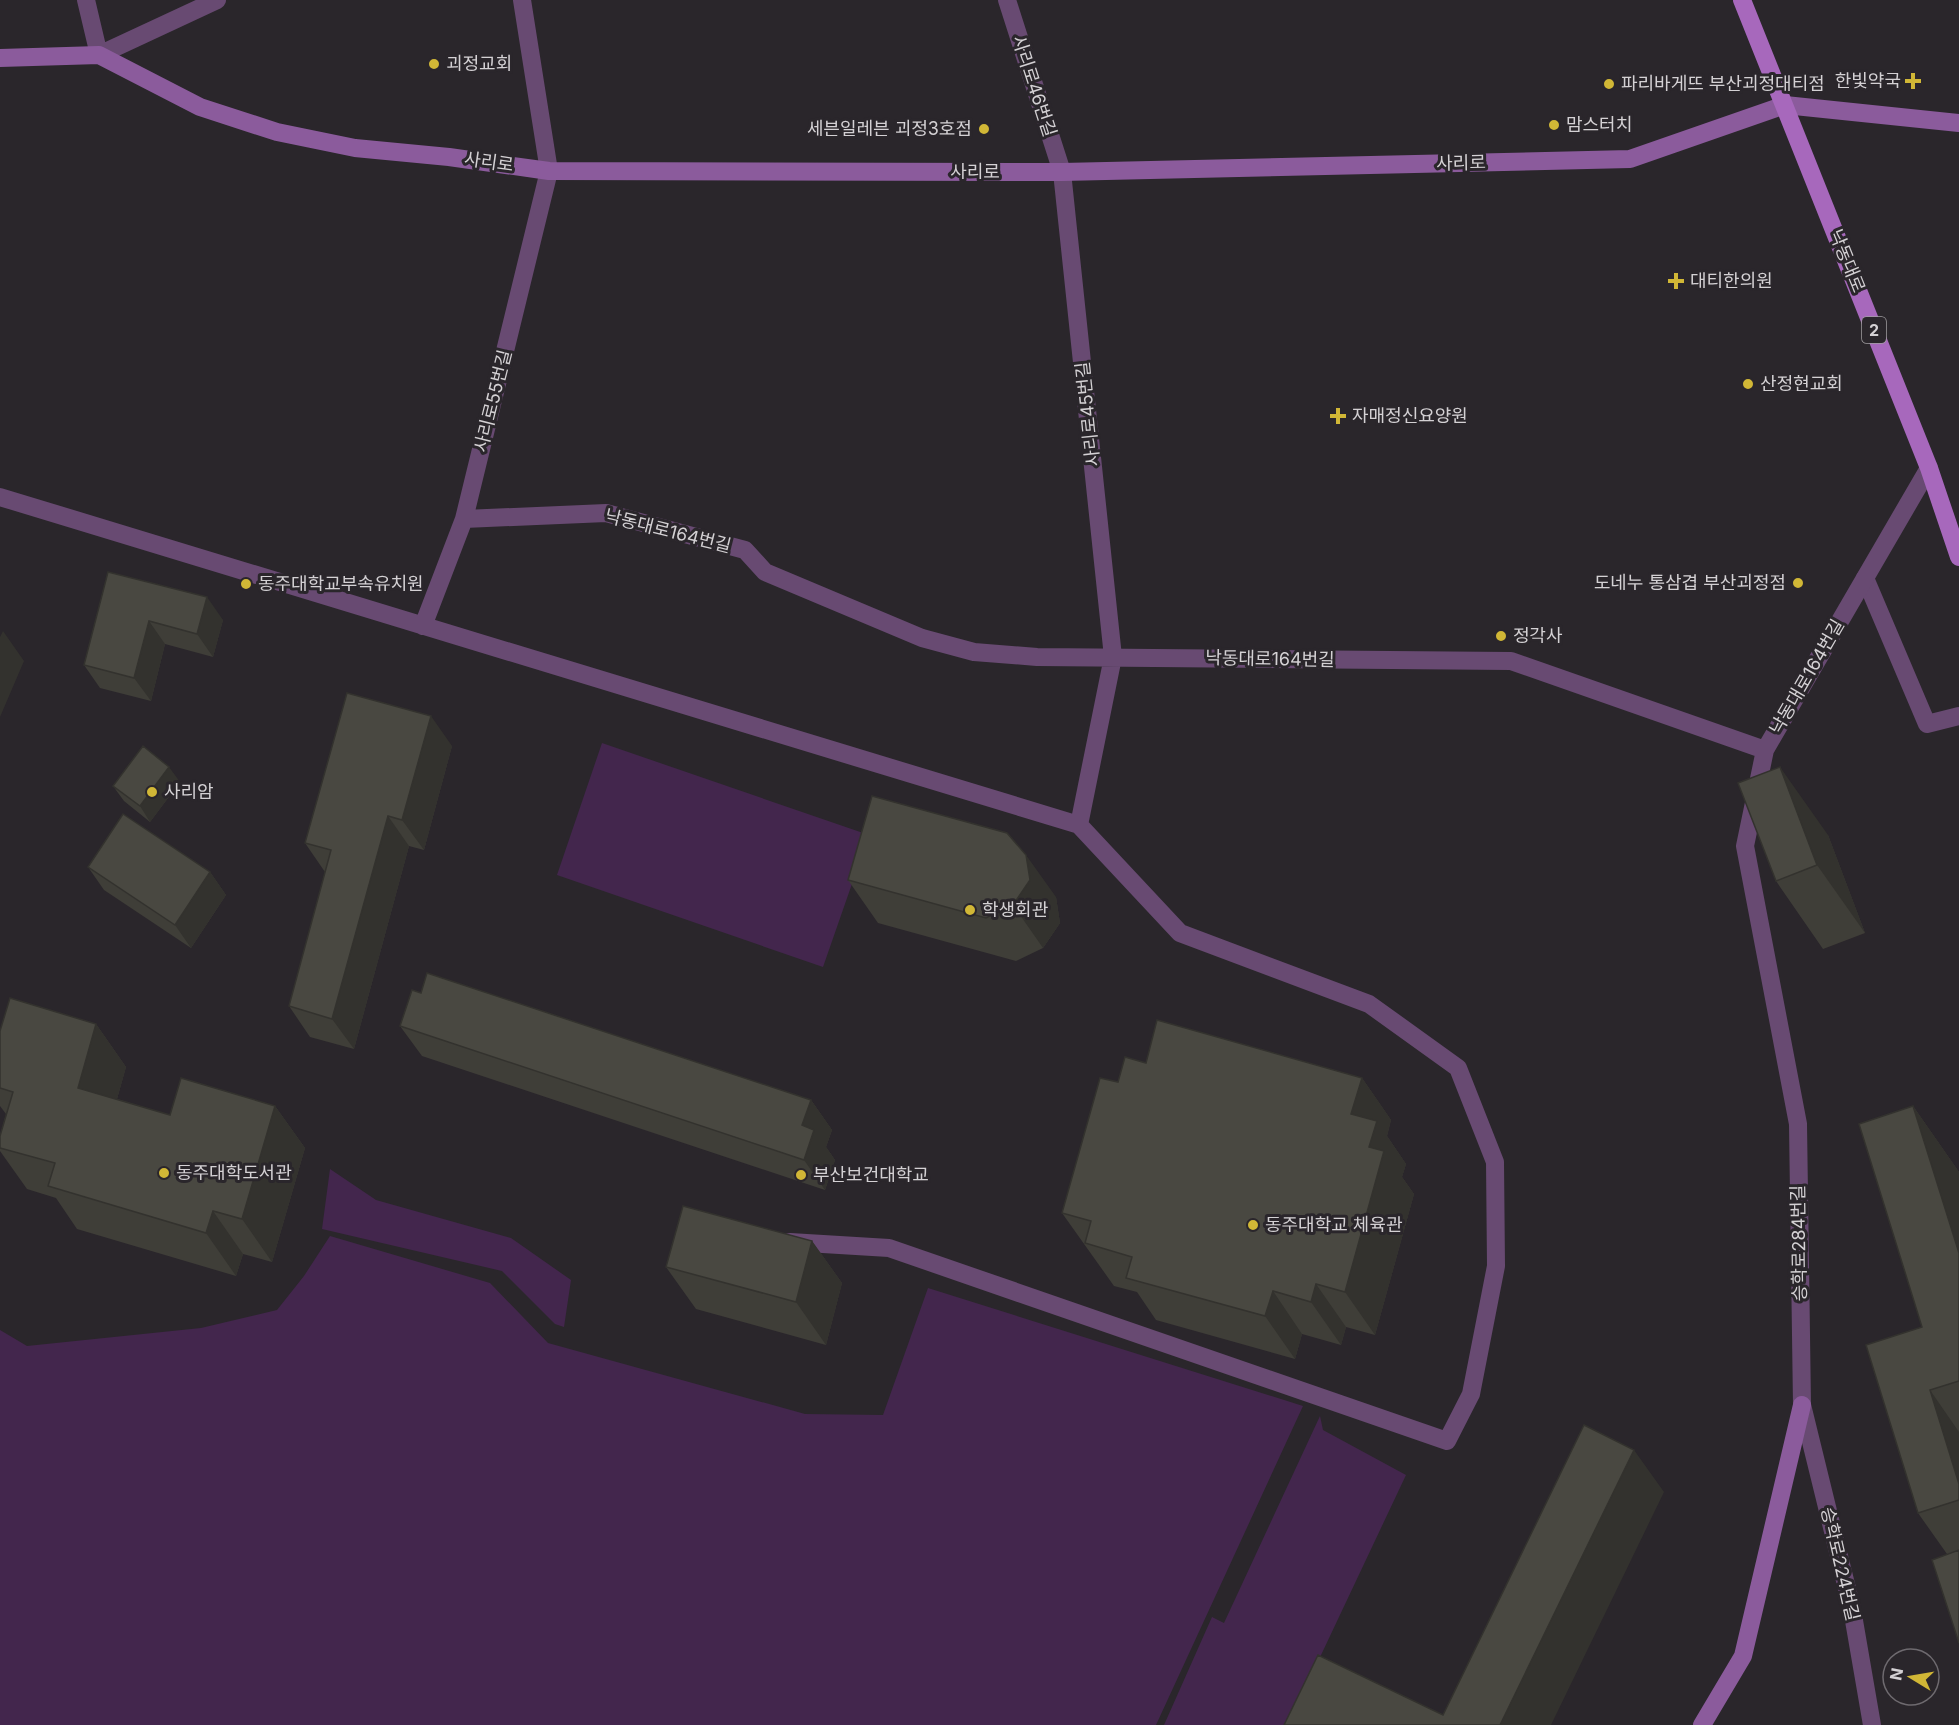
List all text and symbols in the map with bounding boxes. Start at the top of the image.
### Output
street label: 사리로46번길 [1008,32,1061,139]
place label: 괴정교회 [446,53,512,74]
marker: 괴정교회 [427,57,441,71]
place label: 한빛약국 [1835,70,1901,91]
place label: 파리바게뜨 부산괴정대티점 [1621,73,1825,94]
marker: 한빛약국 [1906,74,1920,88]
marker: 파리바게뜨 부산괴정대티점 [1602,77,1616,91]
place label: 맘스터치 [1566,114,1632,135]
place label: 세븐일레븐 괴정3호점 [807,118,972,139]
marker: 맘스터치 [1547,118,1561,132]
marker: 세븐일레븐 괴정3호점 [977,122,991,136]
street label: 사리로 [463,148,515,175]
street label: 사리로 [1436,152,1486,173]
street label: 사리로 [950,161,1000,182]
street label: 낙동대로 [1825,226,1870,295]
place label: 대티한의원 [1690,270,1773,291]
marker: 대티한의원 [1667,272,1685,290]
road number: 2 [1862,317,1886,343]
street label: 사리로55번길 [470,348,515,454]
street label: 사리로45번길 [1072,361,1103,468]
place label: 산정현교회 [1760,373,1843,394]
marker: 산정현교회 [1741,377,1755,391]
place label: 자매정신요양원 [1352,405,1468,426]
marker: 자매정신요양원 [1329,407,1347,425]
street label: 낙동대로164번길 [603,505,733,556]
place label: 도네누 통삼겹 부산괴정점 [1594,572,1786,593]
place label: 동주대학교부속유치원 [258,573,424,594]
marker: 도네누 통삼겹 부산괴정점 [1791,576,1805,590]
marker: 동주대학교부속유치원 [239,577,253,591]
street label: 낙동대로164번길 [1765,615,1848,738]
place label: 정각사 [1513,625,1563,646]
marker: 정각사 [1494,629,1508,643]
street label: 낙동대로164번길 [1205,647,1335,670]
place label: 사리암 [164,781,214,802]
marker: 사리암 [145,785,159,799]
place label: 학생회관 [982,899,1049,920]
marker: 학생회관 [963,903,977,917]
place label: 동주대학도서관 [176,1162,292,1183]
place label: 부산보건대학교 [813,1164,929,1185]
marker: 동주대학도서관 [157,1166,171,1180]
marker: 부산보건대학교 [794,1168,808,1182]
street label: 승학로284번길 [1787,1185,1810,1301]
place label: 동주대학교 체육관 [1265,1214,1403,1235]
marker: 동주대학교 체육관 [1246,1218,1260,1232]
street label: 승학로224번길 [1817,1505,1864,1623]
north arrow [1881,1647,1941,1707]
text: N [1885,1666,1907,1682]

